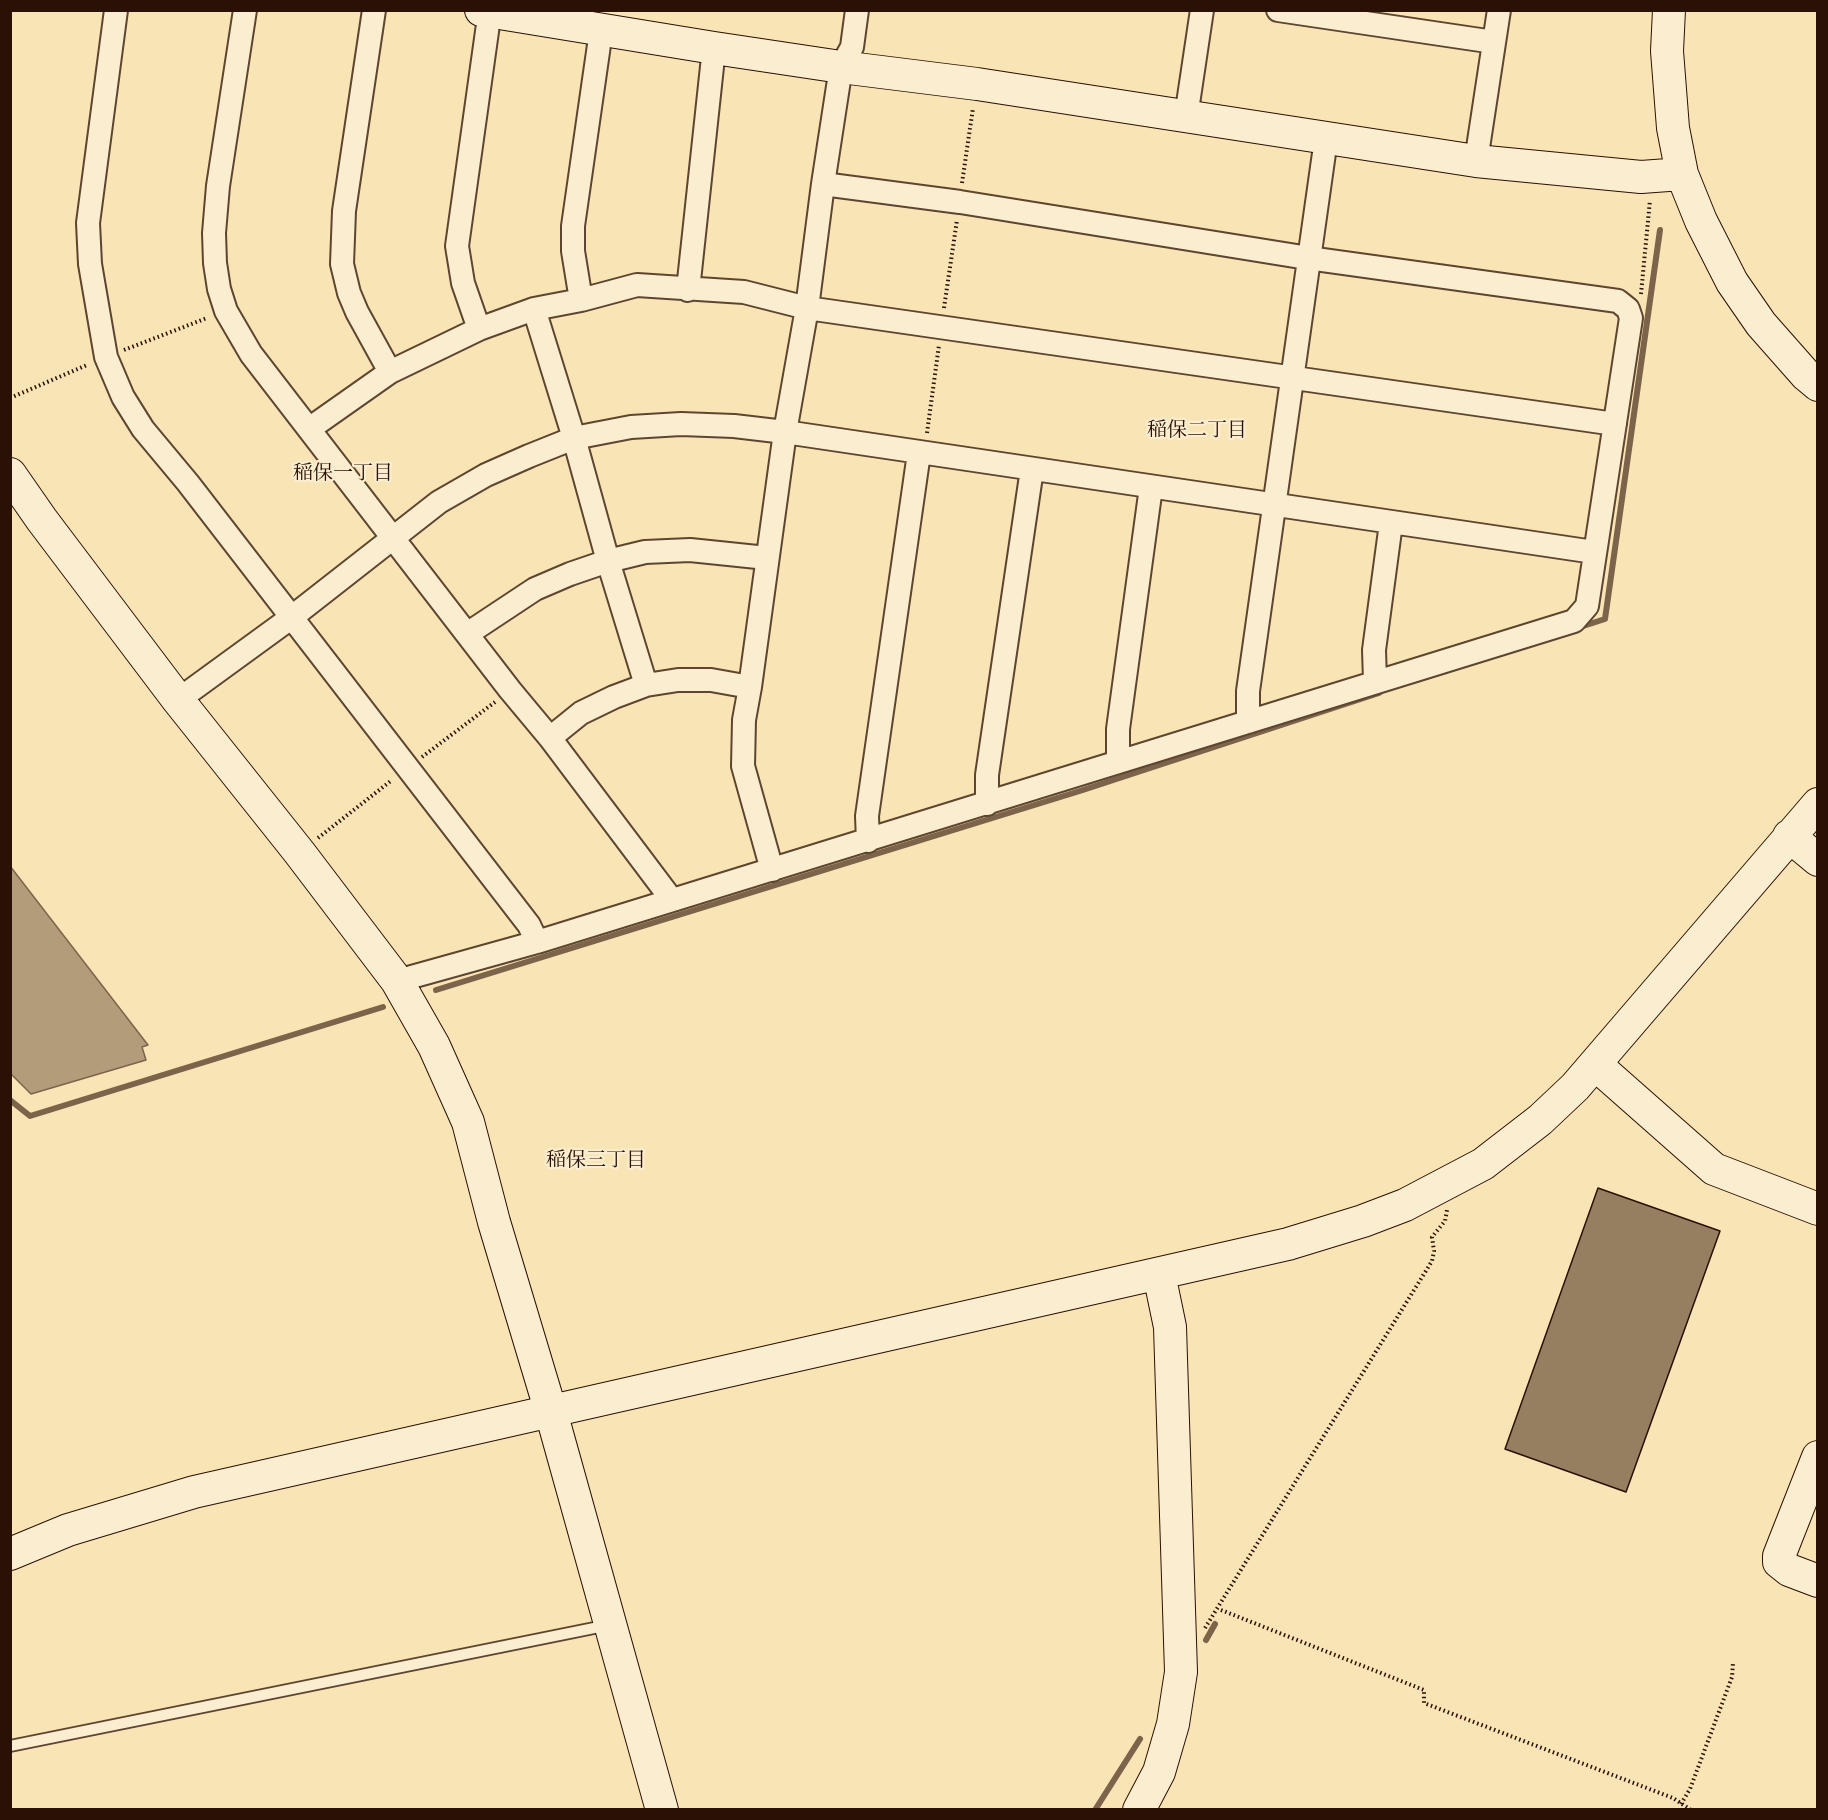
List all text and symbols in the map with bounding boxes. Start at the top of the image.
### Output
district label: 稲保二丁目 [1147,420,1247,444]
district label: 稲保一丁目 [293,463,393,487]
district label: 稲保三丁目 [546,1150,646,1174]

